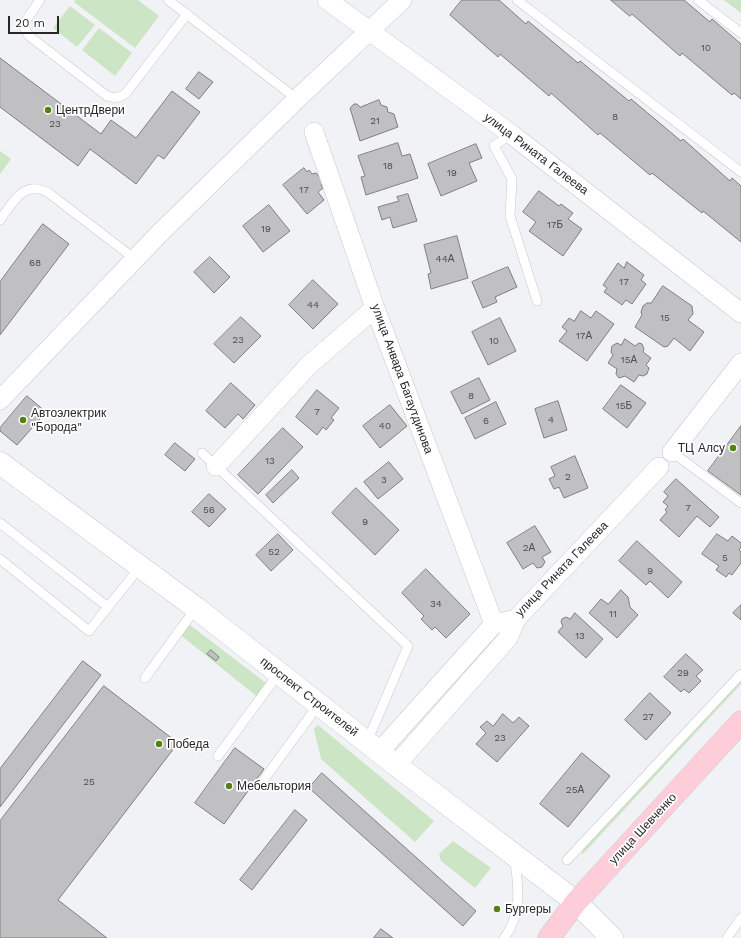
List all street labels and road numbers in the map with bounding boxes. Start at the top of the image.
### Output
street label: улица Рината Галеева [481,110,591,198]
street label: улица Анвара Багаутдинова [368,302,436,456]
street label: улица Рината Галеева [513,518,611,620]
street label: проспект Строителей [257,654,361,740]
street label: улица Шевченко [606,790,680,868]

